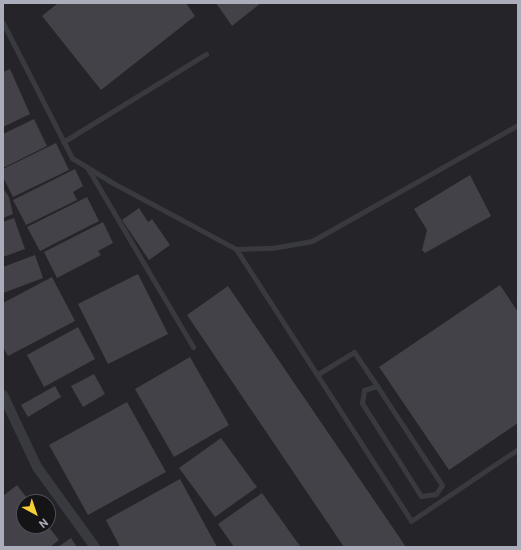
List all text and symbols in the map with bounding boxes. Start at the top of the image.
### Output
north arrow [16,494,56,534]
text: N [36,515,51,530]

